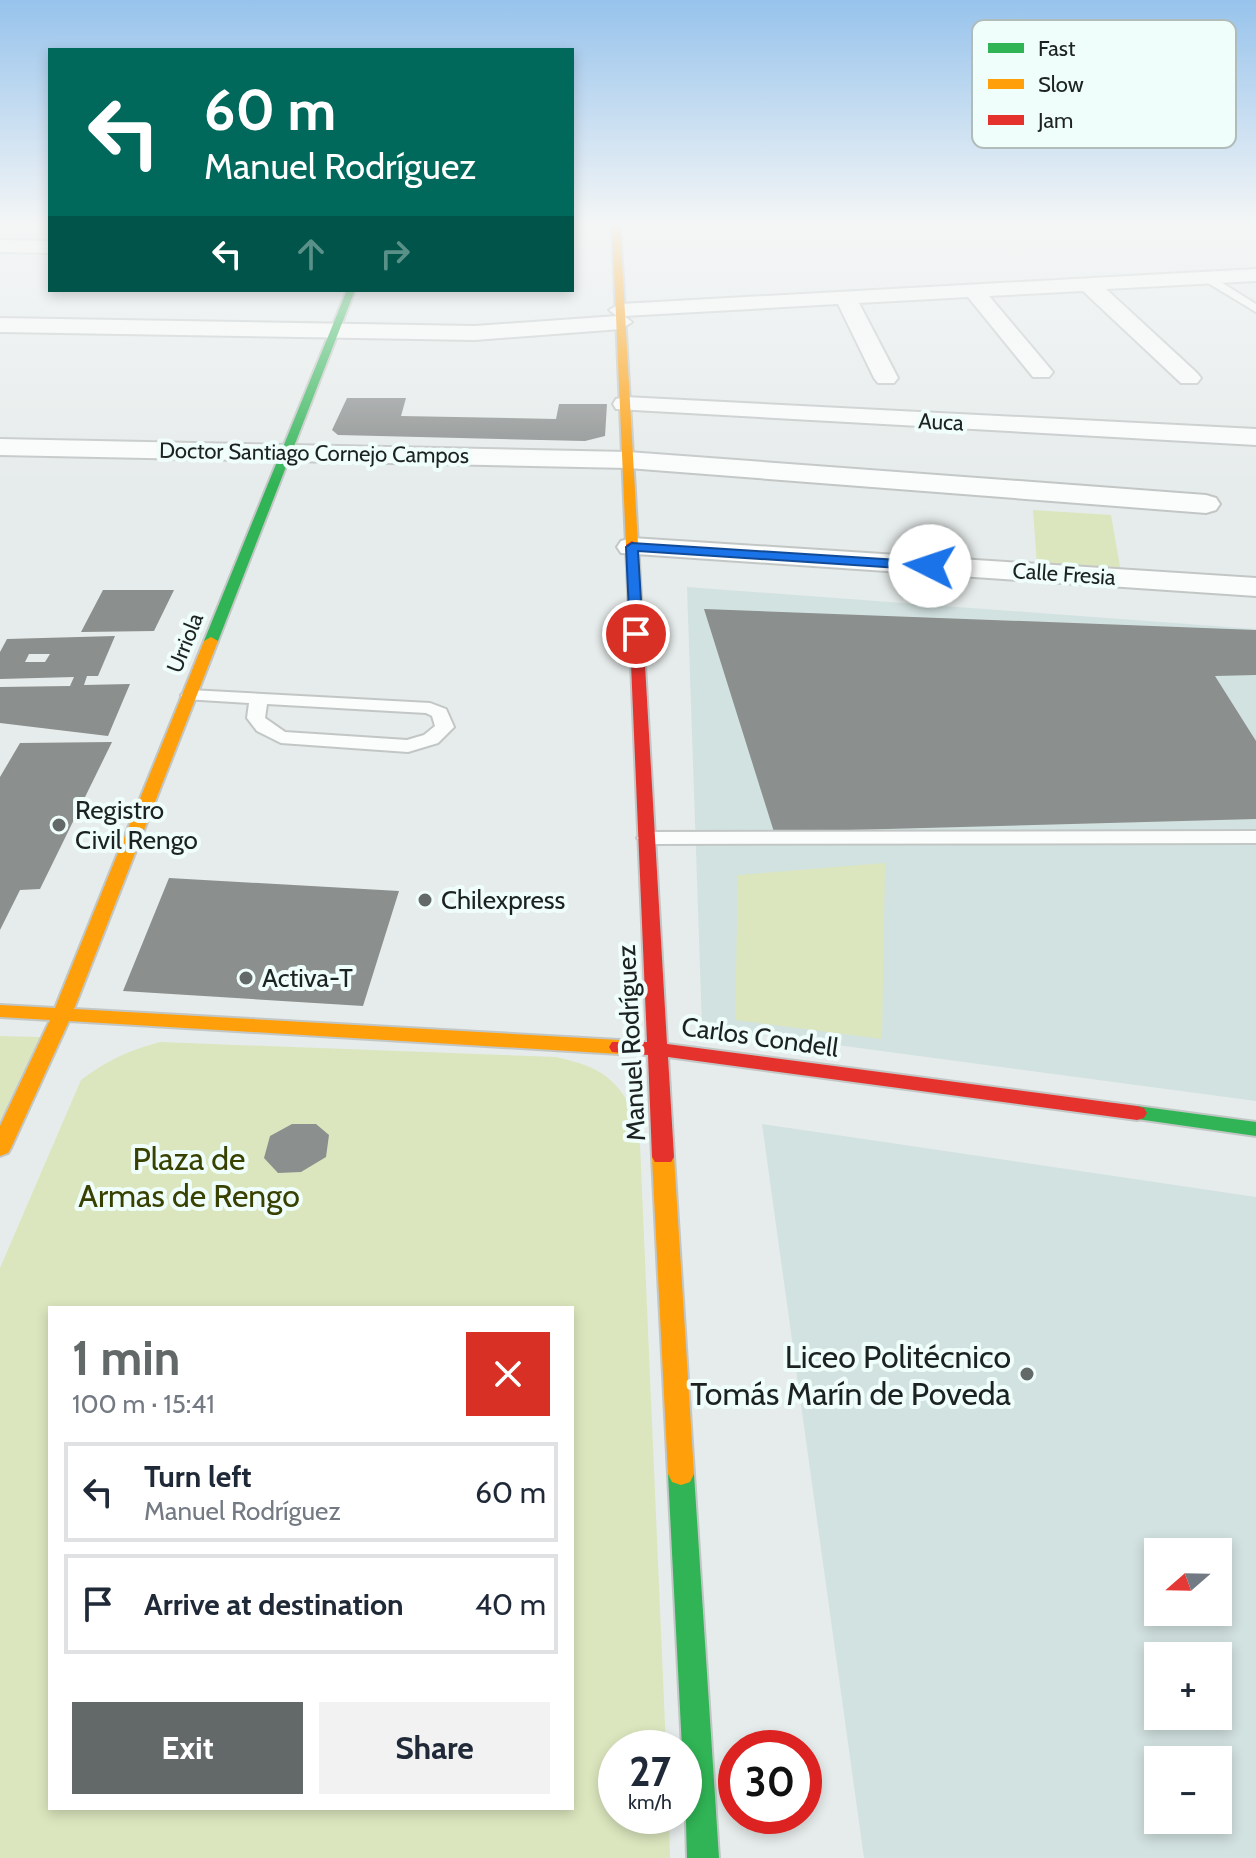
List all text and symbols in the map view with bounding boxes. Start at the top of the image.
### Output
legend [972,20,1236,148]
text: Fast [1038,35,1076,62]
text: Slow [1038,71,1084,98]
text: 60 m [204,76,336,144]
icon: left [72,80,176,184]
text: Jam [1037,107,1073,134]
text: Manuel Rodríguez [204,144,476,188]
icon: left [205,232,249,276]
icon: ahead [289,232,333,276]
icon: right [373,232,417,276]
street label: Auca [918,407,965,437]
street label: Doctor Santiago Cornejo Campos [159,437,469,469]
position arrow [888,524,972,608]
street label: Calle Fresia [1011,557,1117,591]
pin [602,600,670,668]
street label: Urriola [161,609,209,677]
icon: arrive [614,612,658,656]
place label: Registro Civil Rengo [75,794,198,856]
marker: Registro Civil Rengo [50,816,68,834]
place label: Chilexpress [441,884,566,916]
marker: Chilexpress [416,891,434,909]
street label: Manuel Rodríguez [610,944,652,1142]
place label: Activa-T [262,962,353,994]
marker: Activa-T [237,969,255,987]
street label: Carlos Condell [679,1010,841,1064]
park label: Plaza de Armas de Rengo [78,1139,300,1215]
text: 1 min [72,1329,180,1387]
button: close [466,1332,550,1416]
place label: Liceo Politécnico Tomás Marín de Poveda [690,1337,1012,1413]
marker: Liceo Politécnico Tomás Marín de Poveda [1018,1365,1036,1383]
text: 100 m · 15:41 [72,1388,215,1420]
text: Turn left [144,1458,252,1495]
icon: left [76,1470,120,1514]
text: 60 m [475,1474,546,1511]
text: Manuel Rodríguez [144,1495,341,1527]
north arrow [1144,1538,1232,1626]
map controls [1144,1538,1232,1834]
icon: arrive [76,1582,120,1626]
text: Arrive at destination [144,1586,404,1623]
text: 40 m [475,1586,546,1623]
button: + [1144,1642,1232,1730]
button: Exit [72,1702,303,1794]
button: Share [319,1702,550,1794]
speed limit sign: 30 [718,1730,822,1834]
button: − [1144,1746,1232,1834]
text: 27 [629,1747,671,1796]
text: km/h [628,1790,672,1814]

